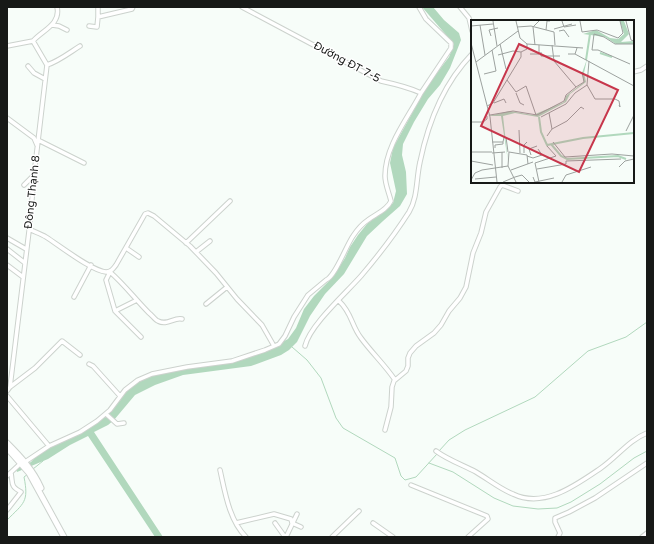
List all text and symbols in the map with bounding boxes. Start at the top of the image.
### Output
inset map [471,20,634,183]
street label: Đường ĐT 7-5 [311,39,383,85]
street label: Đông Thạnh 8 [22,154,42,229]

